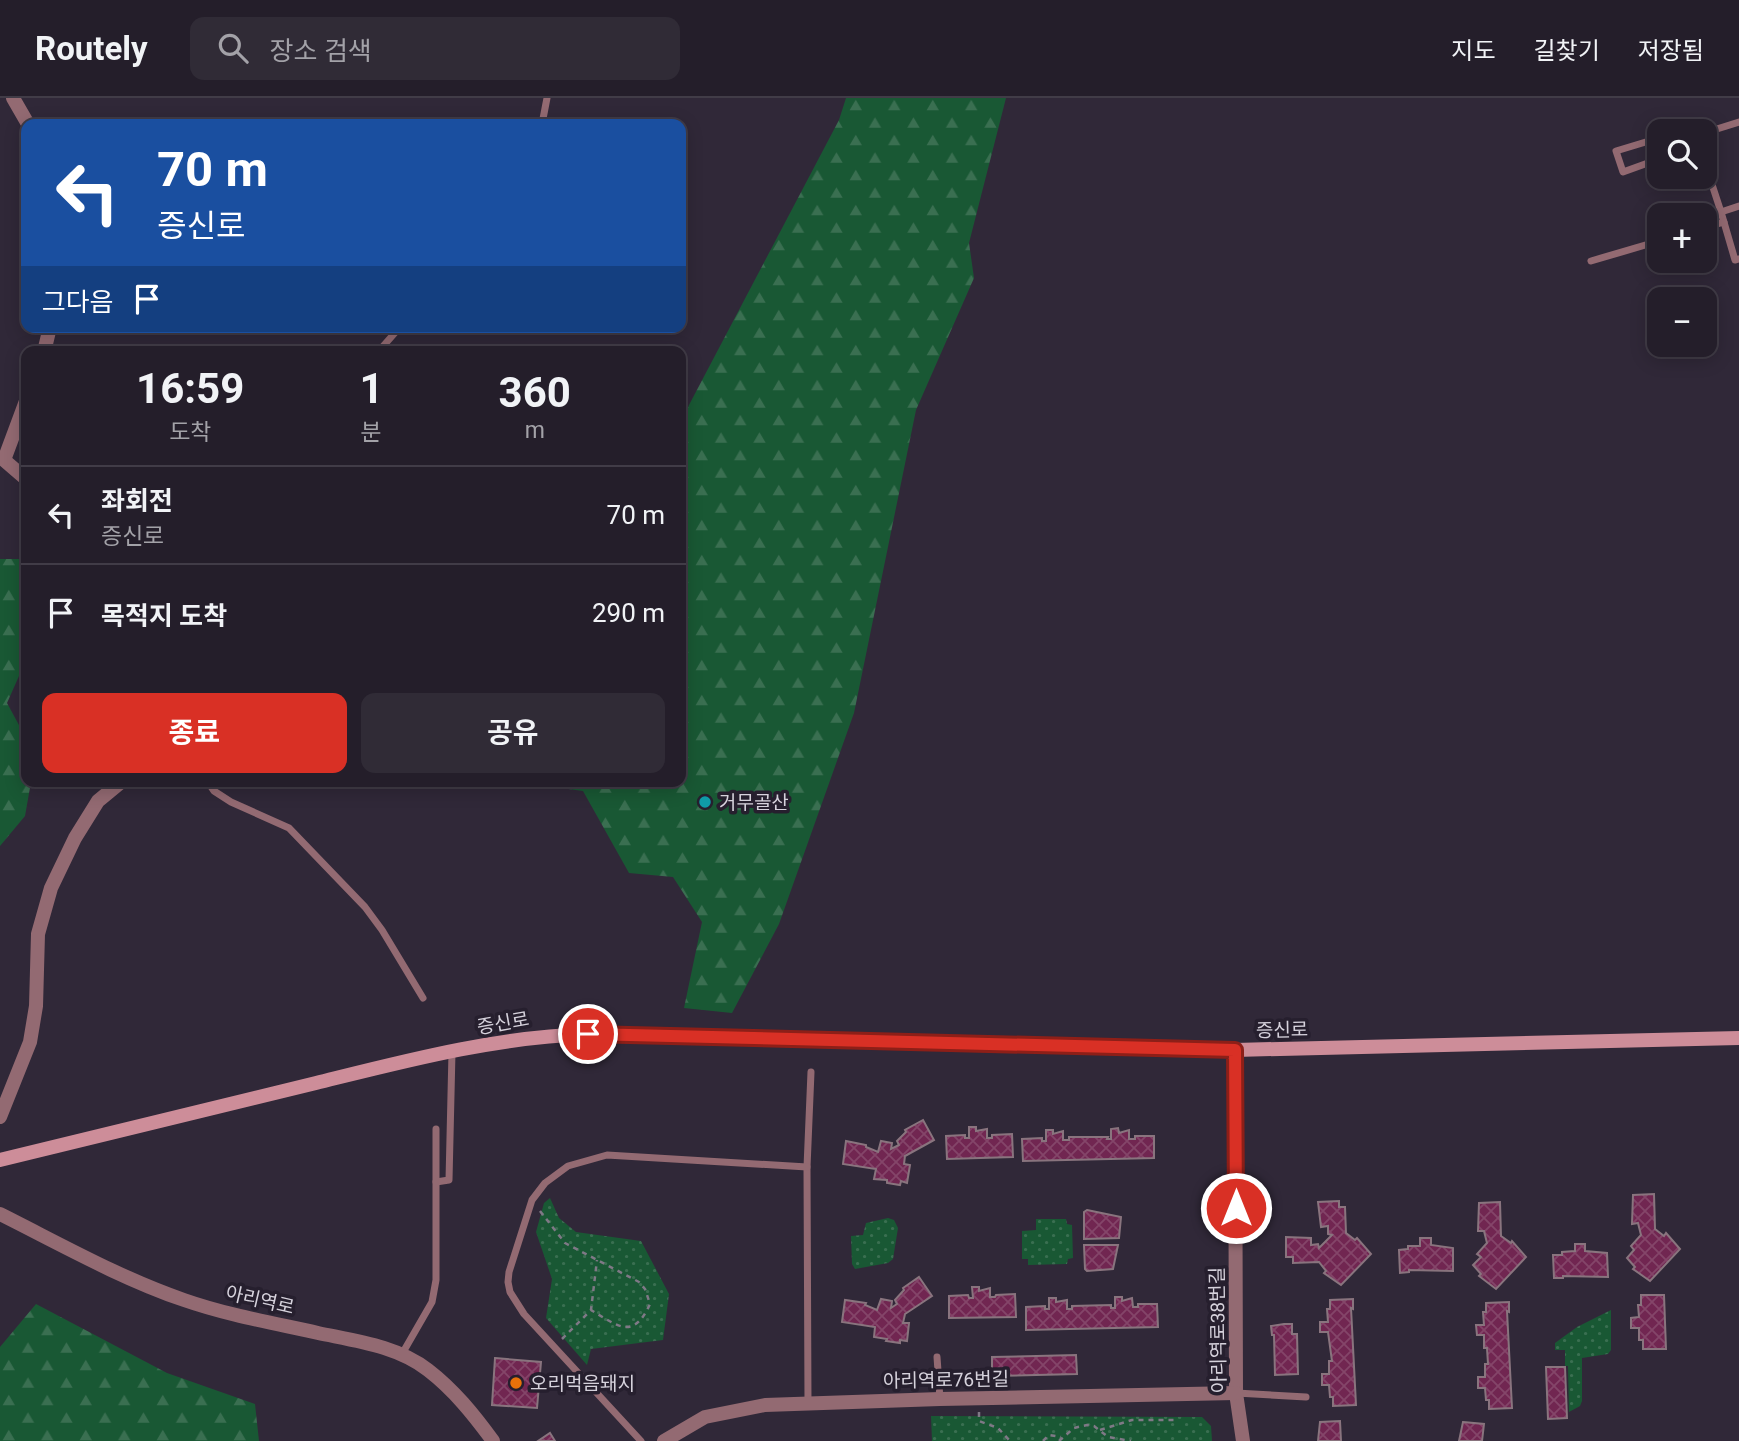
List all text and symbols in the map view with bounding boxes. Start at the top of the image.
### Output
search box [190,17,680,80]
text: Routely [35,29,148,68]
icon: search [214,29,252,67]
text: 장소 검색 [270,36,372,66]
text: 지도 [1451,37,1496,65]
text: 길찾기 [1534,37,1600,65]
text: 저장됨 [1638,37,1704,65]
map controls [1647,119,1717,357]
button: search [1647,119,1717,189]
text: 70 m [157,141,268,198]
icon: left [42,147,133,238]
button: + [1647,203,1717,273]
text: 증신로 [157,207,245,245]
icon: arrive [128,280,166,318]
text: 그다음 [42,287,114,317]
button: − [1647,287,1717,357]
text: 16:59 [136,364,244,413]
text: 1 [359,364,384,413]
text: 360 [499,368,571,417]
text: m [525,417,545,444]
text: 도착 [169,419,211,446]
text: 분 [361,419,382,446]
text: 좌회전 [101,486,173,516]
icon: left [42,496,80,534]
text: 70 m [607,500,665,530]
text: 증신로 [101,523,164,550]
icon: arrive [42,594,80,632]
text: 290 m [592,598,665,628]
text: 목적지 도착 [101,601,227,631]
button: 종료 [42,693,347,773]
button: 공유 [361,693,665,773]
place label: 거무골산 [719,791,789,814]
marker: 거무골산 [697,794,713,810]
pin [558,1004,618,1064]
street label: 증신로 [475,1007,531,1039]
icon: arrive [569,1015,607,1053]
street label: 증신로 [1256,1018,1308,1042]
position arrow [1199,1171,1273,1245]
street label: 아리역로38번길 [1205,1267,1231,1393]
street label: 아리역로 [223,1281,297,1319]
street label: 아리역로76번길 [883,1367,1009,1393]
place label: 오리먹음돼지 [530,1372,635,1395]
marker: 오리먹음돼지 [508,1375,524,1391]

